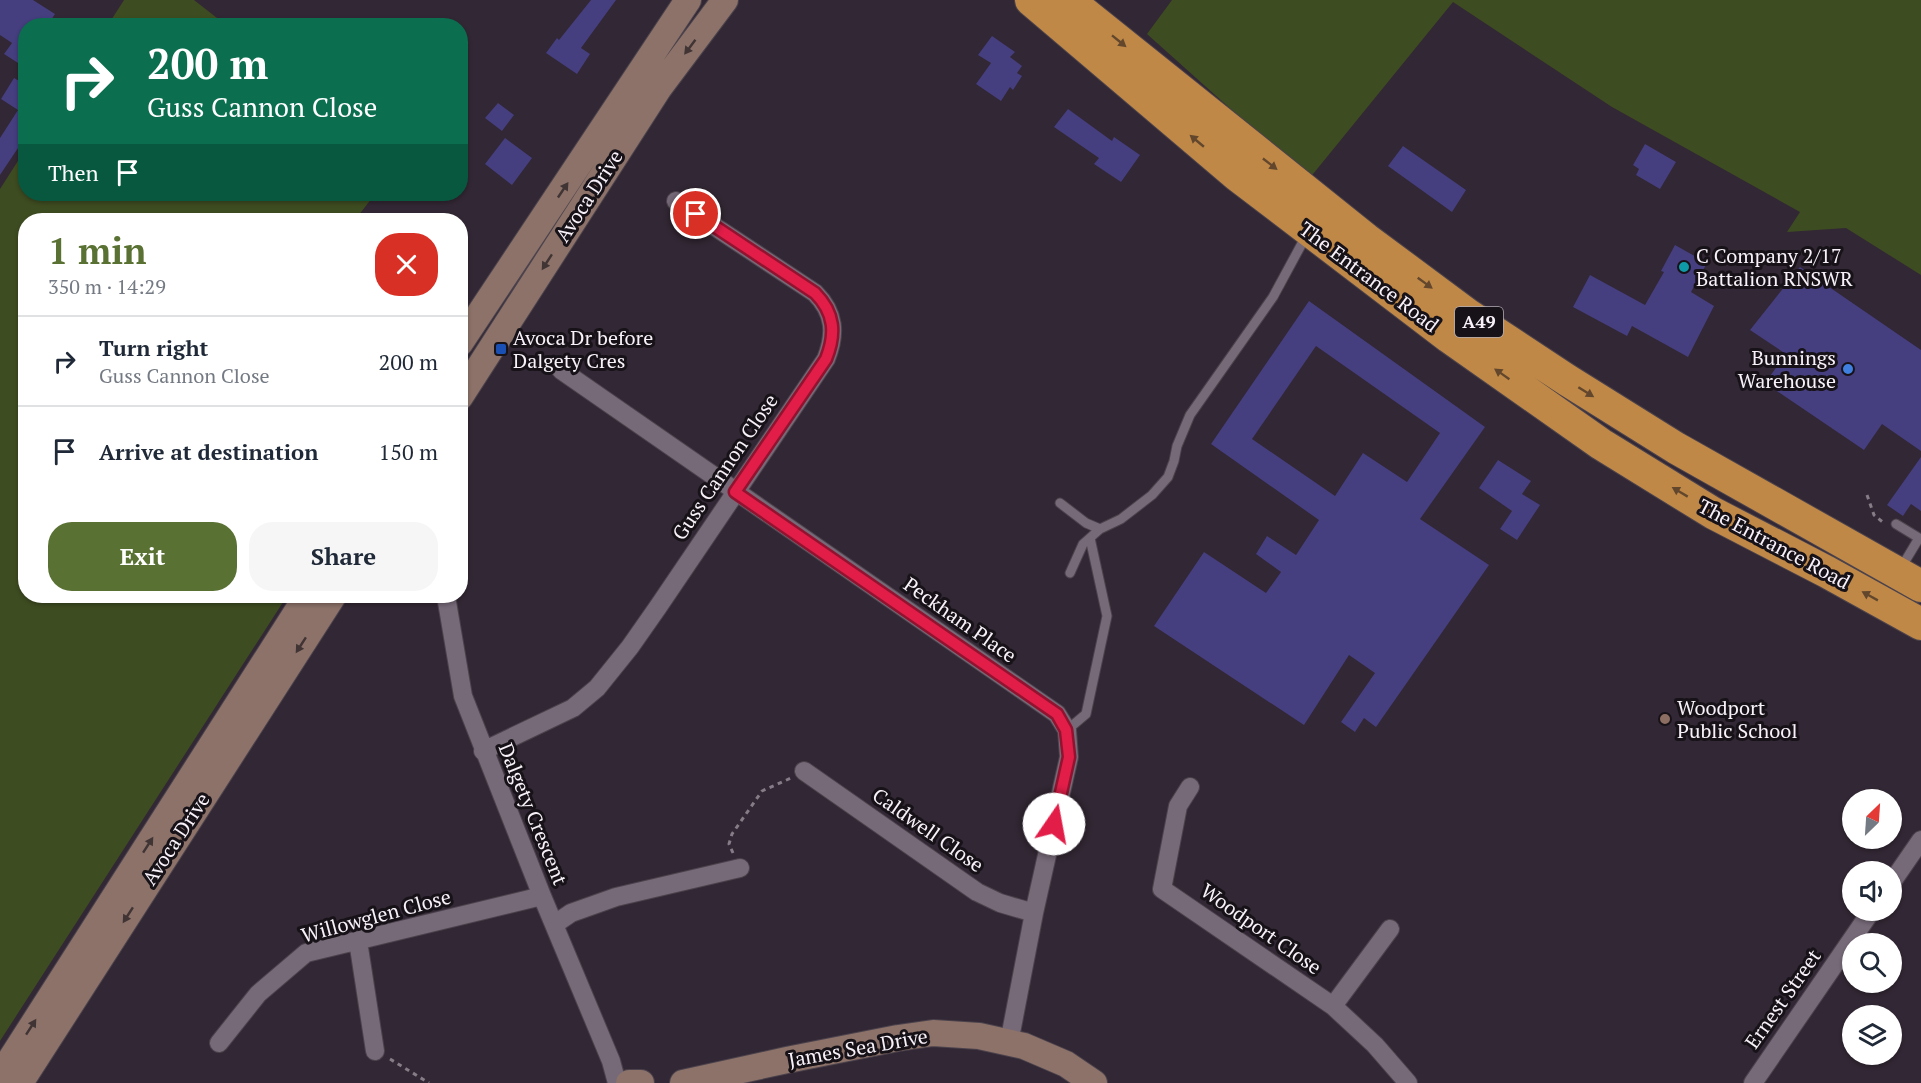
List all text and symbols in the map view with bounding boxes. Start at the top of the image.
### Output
one-way arrow [1111,34,1126,47]
text: 200 m [147,35,268,91]
one-way arrow [684,38,696,54]
icon: right [48,42,126,120]
text: Guss Cannon Close [147,89,377,125]
one-way arrow [1190,135,1205,148]
street label: Avoca Drive [549,144,629,247]
icon: arrive [111,156,144,189]
one-way arrow [1263,157,1278,169]
text: Then [48,158,99,187]
one-way arrow [557,182,568,198]
pin [670,188,721,239]
icon: arrive [679,197,712,230]
street label: The Entrance Road [1294,215,1445,338]
text: 1 min [48,227,146,274]
button: close [375,233,438,296]
place label: C Company 2/17 Battalion RNSWR [1696,242,1853,292]
one-way arrow [542,253,553,270]
marker: C Company 2/17 Battalion RNSWR [1677,260,1691,274]
text: 350 m · 14:29 [48,273,166,300]
one-way arrow [1416,277,1432,289]
road number: A49 [1455,307,1503,337]
place label: Avoca Dr before Dalgety Cres [513,324,653,374]
text: Turn right [99,333,208,362]
marker: Avoca Dr before Dalgety Cres [494,342,508,356]
place label: Bunnings Warehouse [1738,344,1836,394]
icon: right [48,345,81,378]
text: 200 m [378,347,438,376]
text: Guss Cannon Close [99,362,270,389]
marker: Bunnings Warehouse [1841,362,1855,376]
one-way arrow [1494,368,1510,380]
one-way arrow [1578,386,1594,397]
street label: Guss Cannon Close [666,388,783,545]
icon: arrive [48,435,81,468]
text: Arrive at destination [99,437,318,466]
text: 150 m [378,437,438,466]
one-way arrow [1672,487,1688,498]
street label: The Entrance Road [1694,492,1855,595]
button: Exit [48,522,237,591]
button: Share [249,522,438,591]
street label: Peckham Place [898,571,1022,669]
one-way arrow [1862,590,1878,601]
one-way arrow [296,637,307,653]
place label: Woodport Public School [1677,694,1797,744]
marker: Woodport Public School [1658,712,1672,726]
street label: Dalgety Crescent [493,739,574,889]
street label: Caldwell Close [867,781,989,878]
street label: Avoca Drive [136,787,216,890]
north arrow [1842,789,1902,849]
map controls [1842,789,1902,1065]
position arrow [1022,792,1086,856]
one-way arrow [142,836,153,853]
button: sound [1842,861,1902,921]
street label: Woodport Close [1196,877,1327,980]
street label: Willowglen Close [298,883,454,948]
one-way arrow [123,907,134,923]
button: search [1842,933,1902,993]
street label: Ernest Street [1738,943,1827,1054]
button: layers [1842,1005,1902,1065]
one-way arrow [26,1019,37,1035]
street label: James Sea Drive [786,1022,930,1073]

